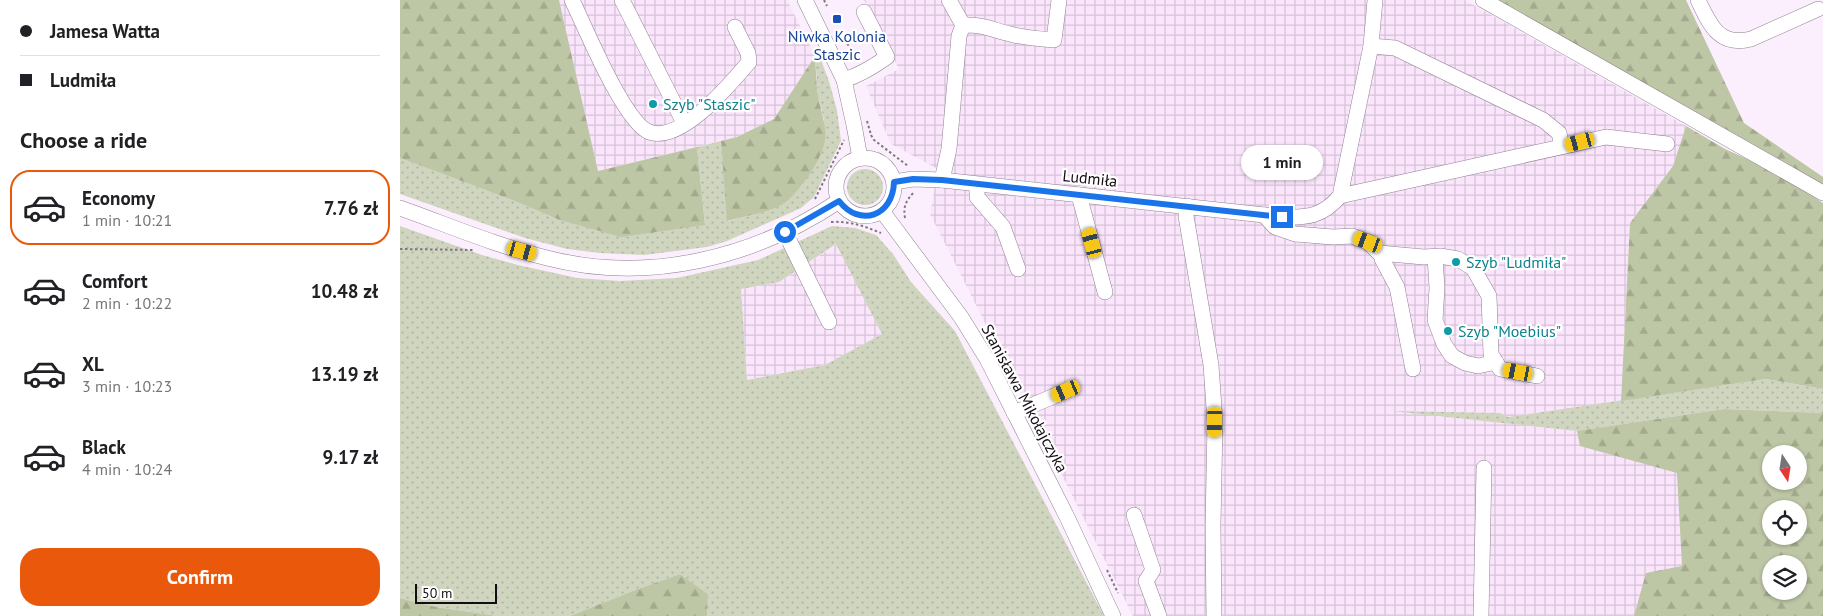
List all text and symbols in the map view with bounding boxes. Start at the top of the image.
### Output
marker: Niwka Kolonia Staszic [831,13,843,25]
text: Jamesa Watta [50,19,160,43]
place label: Niwka Kolonia Staszic [788,26,886,64]
text: Ludmiła [50,68,116,92]
place label: Szyb "Staszic" [663,94,756,114]
marker: Szyb "Staszic" [647,98,659,110]
text: Choose a ride [20,126,147,154]
car [1563,131,1596,153]
callout: 1 min [1241,144,1323,180]
text: 1 min [1262,152,1302,172]
street label: Ludmiła [1062,165,1118,191]
icon: car [22,185,67,230]
text: Economy [82,186,155,210]
text: 7.76 zł [324,196,378,220]
route end [1271,206,1293,228]
text: 1 min · 10:21 [82,210,172,230]
route start [774,221,796,243]
car [1080,227,1103,259]
car [1351,230,1384,254]
car [505,240,538,262]
place label: Szyb "Ludmiła" [1466,252,1566,272]
marker: Szyb "Ludmiła" [1450,256,1462,268]
icon: car [22,268,67,313]
text: Comfort [82,269,148,293]
text: 10.48 zł [311,279,378,303]
text: 2 min · 10:22 [82,293,172,313]
street label: Stanisława Mikołajczyka [977,320,1073,476]
place label: Szyb "Moebius" [1458,321,1561,341]
marker: Szyb "Moebius" [1442,325,1454,337]
icon: car [22,351,67,396]
text: XL [82,352,104,376]
text: 13.19 zł [311,362,378,386]
car [1501,362,1534,382]
text: 3 min · 10:23 [82,376,172,396]
car [1049,378,1082,404]
car [1207,407,1222,437]
icon: car [22,434,67,479]
text: Black [82,435,126,459]
text: 9.17 zł [322,445,378,469]
north arrow [1762,445,1808,490]
map controls [1762,445,1807,600]
text: 4 min · 10:24 [82,459,172,479]
button: locate [1762,500,1807,545]
button: Confirm [20,548,380,606]
button: layers [1762,555,1807,600]
scale bar [415,581,498,604]
text: 50 m [422,584,452,602]

